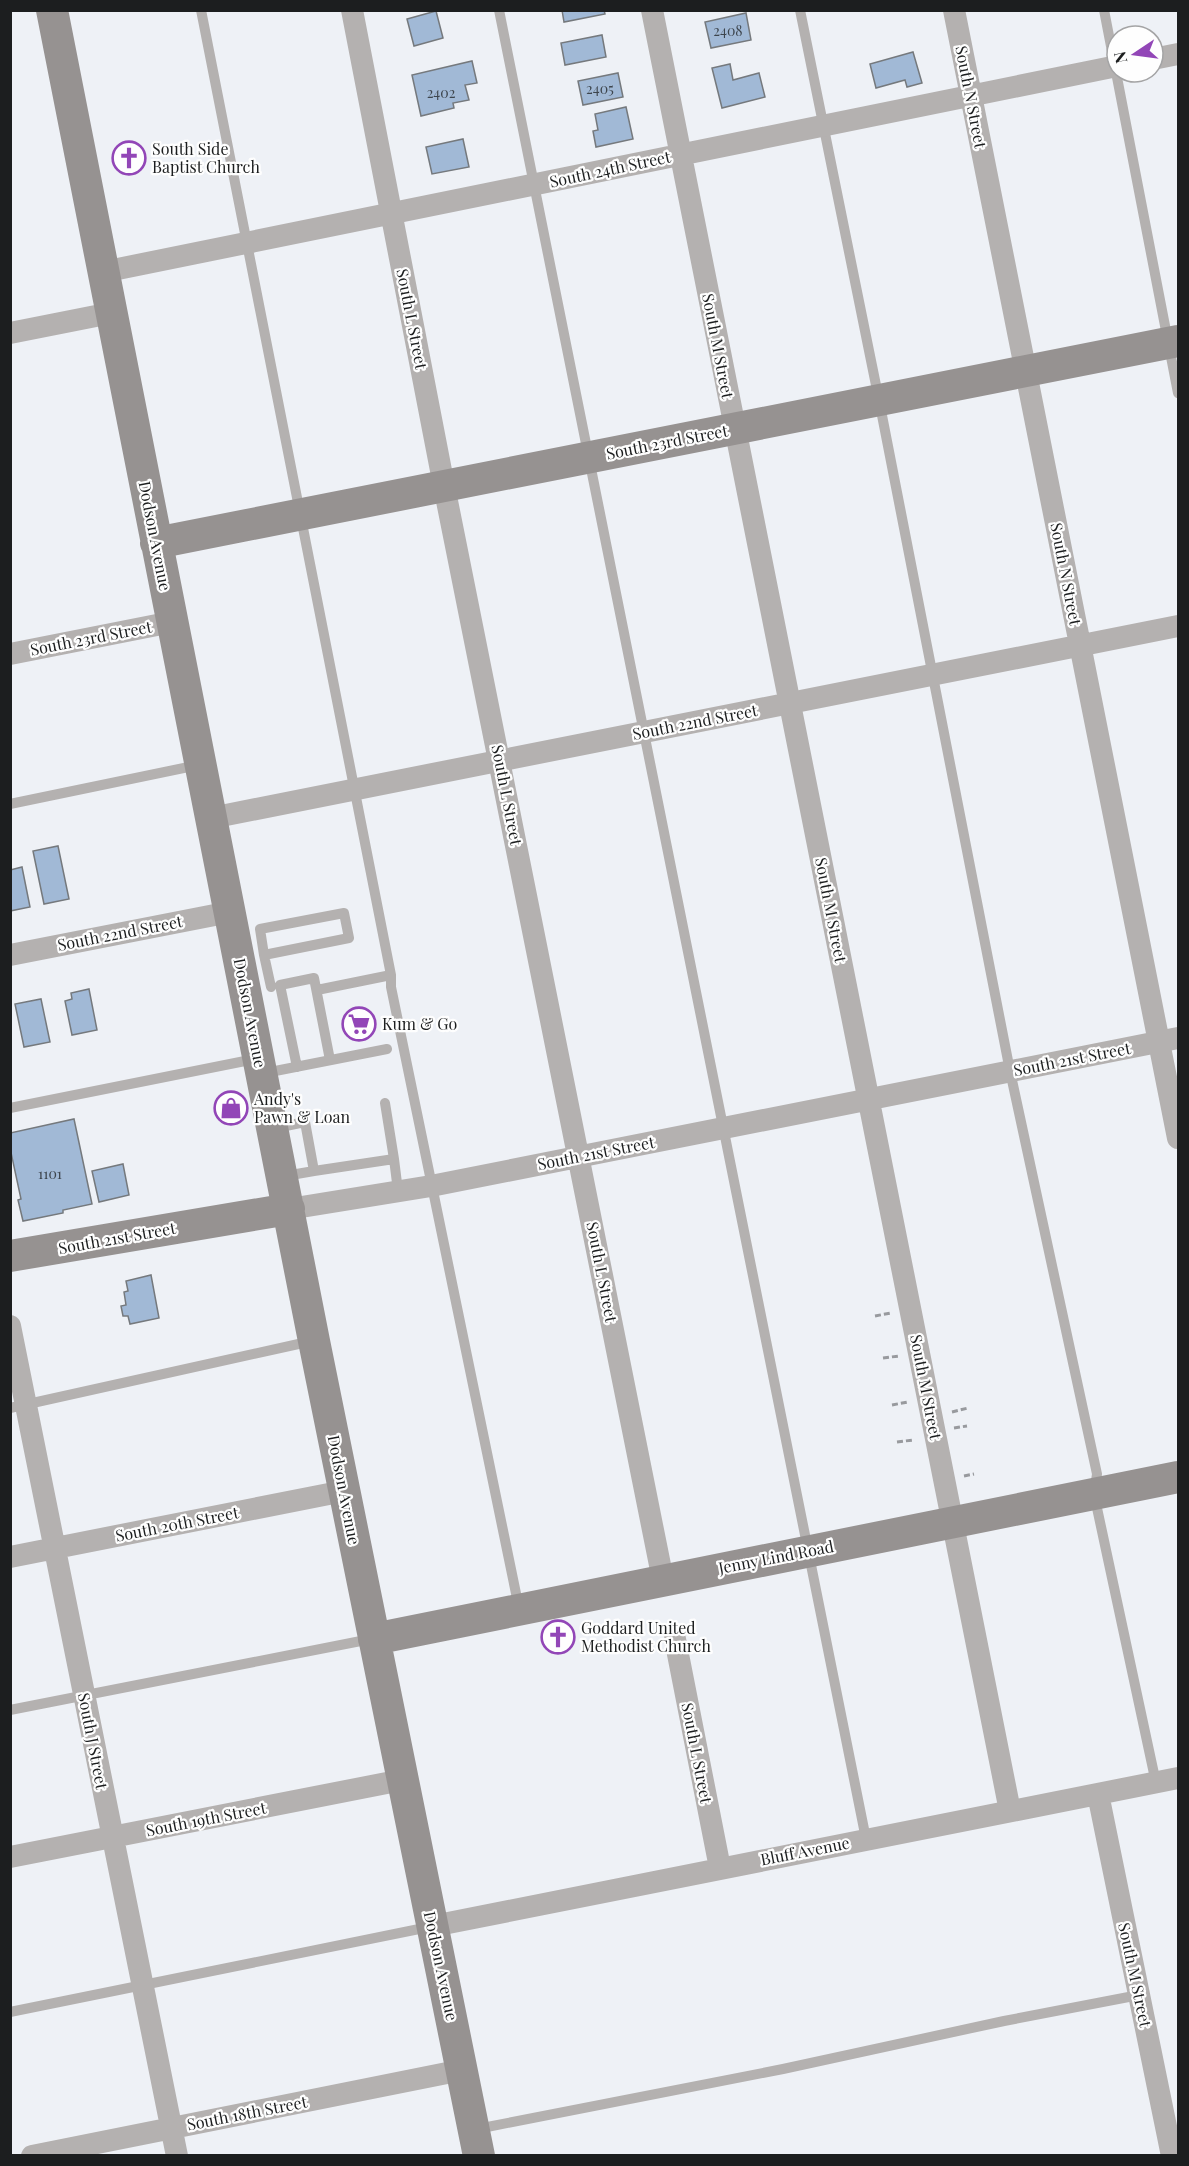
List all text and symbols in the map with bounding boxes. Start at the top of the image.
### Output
house number: 2408 [713,21,743,40]
north arrow [1105,24,1165,84]
street label: South N Street [951,44,992,150]
text: N [1108,49,1131,65]
house number: 2405 [586,79,614,98]
house number: 2402 [427,83,456,102]
place label: South Side Baptist Church [152,138,260,177]
church icon: South Side Baptist Church [111,140,147,176]
street label: South 24th Street [547,145,673,192]
street label: South L Street [392,267,433,371]
street label: South M Street [698,292,739,401]
street label: South 23rd Street [604,419,730,464]
street label: Dodson Avenue [135,479,176,593]
street label: South N Street [1046,521,1087,627]
street label: South 23rd Street [28,615,154,660]
street label: South 22nd Street [631,699,760,744]
street label: South L Street [487,743,528,847]
street label: South M Street [811,856,852,965]
street label: South 22nd Street [56,910,185,955]
street label: Dodson Avenue [230,956,271,1070]
supermarket icon: Kum & Go [341,1006,377,1042]
place label: Kum & Go [382,1013,458,1034]
street label: South 21st Street [1012,1037,1133,1080]
place label: Andy's Pawn & Loan [253,1088,351,1127]
shop icon: Andy's Pawn & Loan [213,1090,249,1126]
street label: South 21st Street [536,1131,657,1174]
house number: 1101 [38,1164,62,1183]
street label: South 21st Street [57,1217,178,1258]
street label: South L Street [582,1220,623,1324]
street label: South M Street [906,1333,947,1442]
street label: Dodson Avenue [324,1433,365,1547]
street label: South 20th Street [114,1501,241,1546]
street label: Jenny Lind Road [716,1535,835,1578]
place label: Goddard United Methodist Church [581,1617,711,1656]
church icon: Goddard United Methodist Church [540,1619,576,1655]
street label: South J Street [74,1691,113,1791]
street label: South L Street [677,1701,718,1805]
street label: South 19th Street [144,1797,268,1840]
street label: Bluff Avenue [759,1832,851,1869]
street label: Dodson Avenue [420,1909,463,2023]
street label: South M Street [1114,1921,1157,2030]
street label: South 18th Street [185,2090,309,2134]

